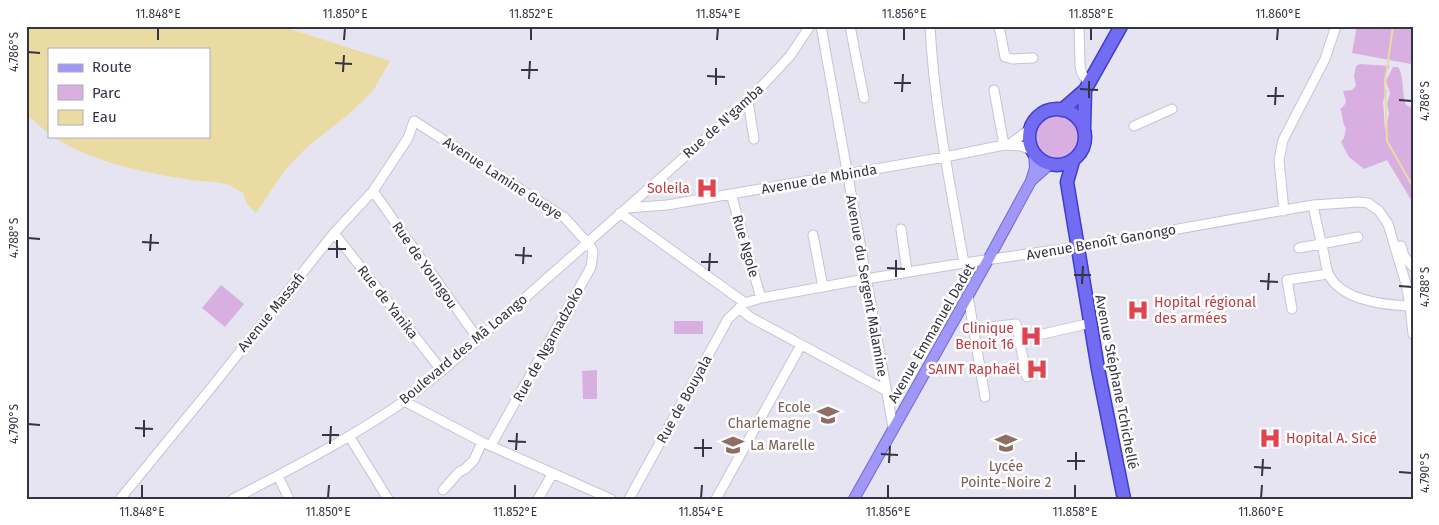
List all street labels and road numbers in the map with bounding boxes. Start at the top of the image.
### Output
street label: Rue de N'gamba [679,81,767,162]
street label: Avenue Lamine Gueye [440,133,566,223]
street label: Avenue de Mbinda [760,161,878,198]
street label: Avenue du Sergent Malamine [842,194,891,378]
street label: Rue Ngole [728,213,763,279]
street label: Rue de Youngou [388,218,461,312]
street label: Avenue Benoît Ganongo [1025,221,1177,264]
street label: Avenue Emmanuel Dadet [884,260,979,406]
street label: Rue de Yanika [354,262,422,342]
street label: Avenue Massafi [234,269,309,355]
street label: Rue de Ngamadzoko [510,284,587,405]
street label: Boulevard des Mâ Loango [396,291,531,408]
street label: Avenue Stéphane Tchichellé [1091,293,1142,471]
street label: Rue de Bouyala [653,352,716,446]

